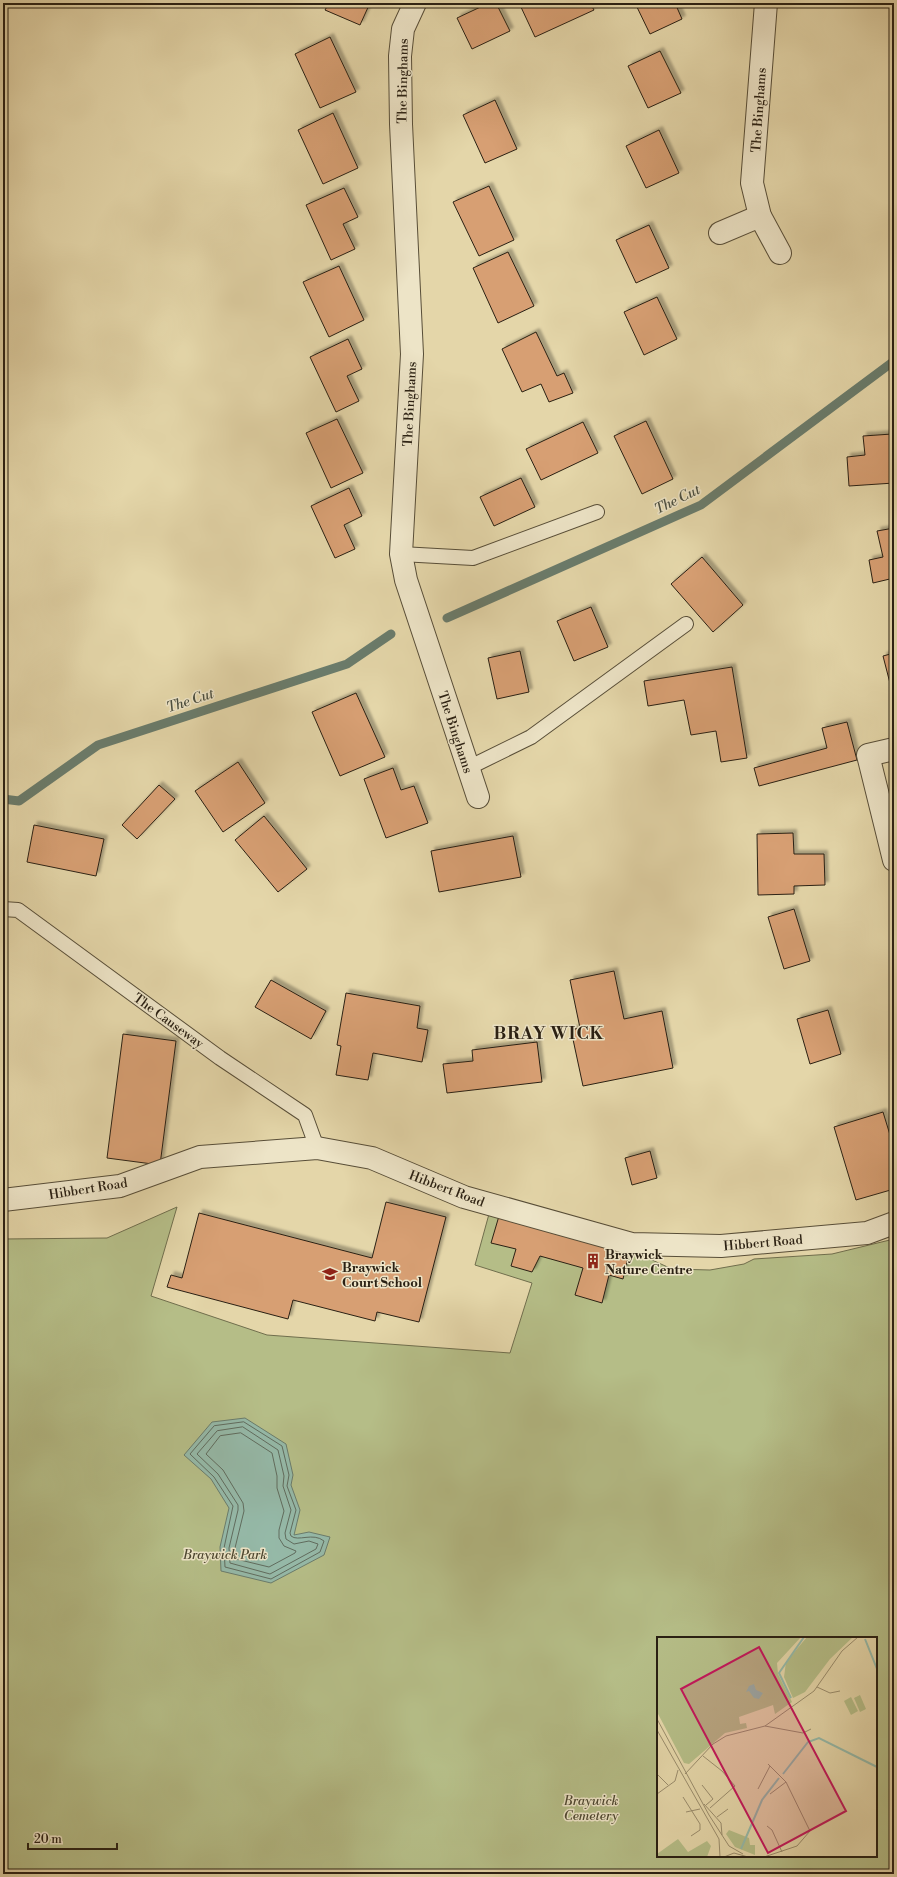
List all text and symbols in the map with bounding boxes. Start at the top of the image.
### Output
street label: The Binghams [394,38,412,124]
street label: The Binghams [748,67,770,153]
street label: The Binghams [400,361,420,447]
water label: The Cut [652,481,704,519]
water label: The Cut [164,685,217,717]
street label: The Binghams [434,689,476,776]
street label: The Causeway [130,990,207,1052]
district label: BRAY WICK [494,1023,605,1045]
street label: Hibbert Road [407,1167,487,1211]
street label: Hibbert Road [48,1175,129,1203]
street label: Hibbert Road [723,1232,804,1254]
place label: Braywick Nature Centre [605,1247,692,1278]
building icon: Braywick Nature Centre [584,1252,602,1270]
place label: Braywick Court School [342,1260,423,1291]
school or university icon: Braywick Court School [321,1265,339,1283]
park label: Braywick Park [182,1547,267,1563]
inset map [657,1637,877,1857]
park label: Braywick Cemetery [563,1793,618,1824]
scale bar [28,1825,117,1851]
text: 20 m [34,1832,62,1847]

